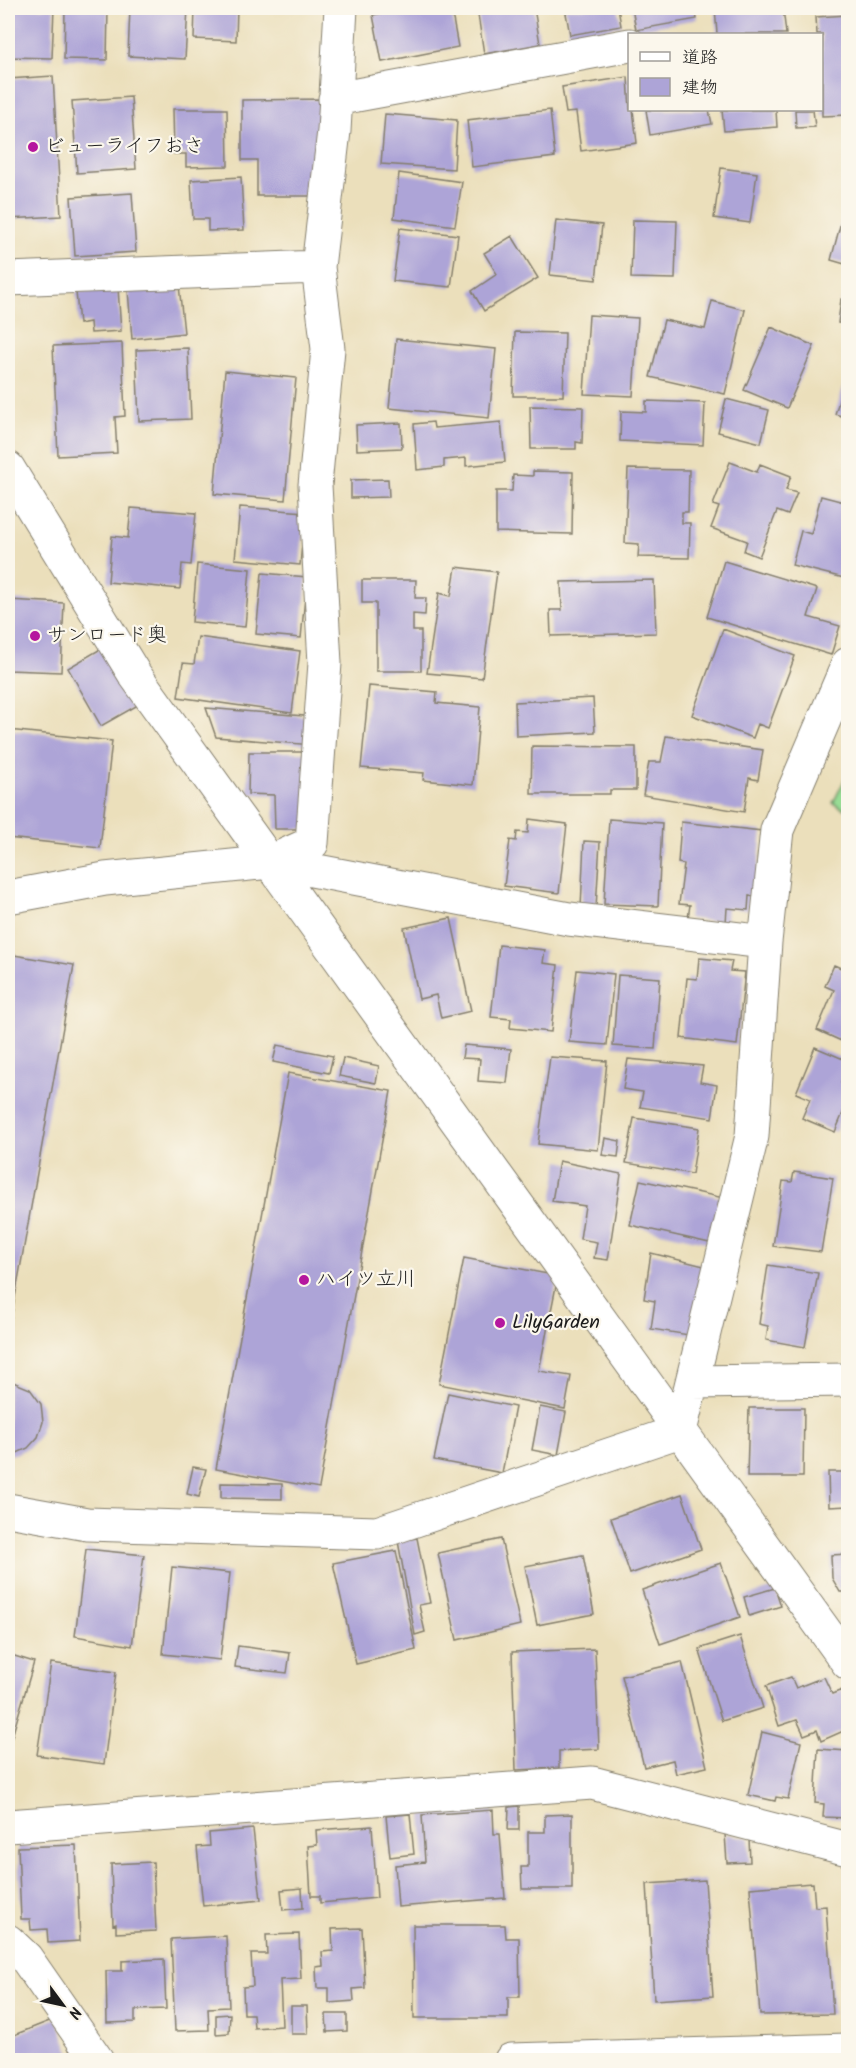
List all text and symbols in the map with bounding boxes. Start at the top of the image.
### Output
legend [628,33,823,111]
text: 道路 [682,44,718,73]
text: 建物 [682,74,718,103]
place label: ビューライフおさ [45,131,204,163]
marker: ビューライフおさ [26,140,40,154]
place label: サンロード奥 [47,620,167,652]
marker: サンロード奥 [28,629,42,643]
place label: ハイツ立川 [316,1264,416,1296]
marker: ハイツ立川 [297,1273,311,1287]
place label: LilyGarden [512,1307,600,1339]
marker: LilyGarden [493,1316,507,1330]
north arrow [33,1975,93,2035]
text: N [61,2001,88,2023]

